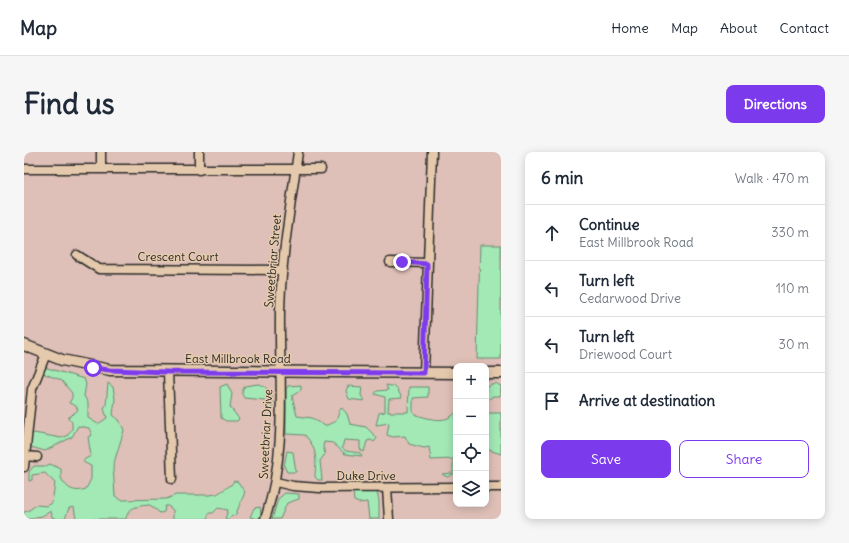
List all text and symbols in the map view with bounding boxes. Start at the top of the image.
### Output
text: Map [20,16,57,40]
text: Home [611,19,649,37]
text: Map [671,19,698,37]
text: About [720,19,758,37]
text: Contact [780,19,829,37]
button: Directions [726,85,825,123]
text: Find us [24,86,115,122]
text: 6 min [541,167,583,189]
text: Walk · 470 m [735,170,809,187]
street label: Sweetbriar Street [261,214,284,308]
text: Continue [579,215,640,234]
icon: ahead [541,222,563,244]
text: 330 m [771,224,809,241]
text: East Millbrook Road [579,234,694,251]
street label: Crescent Court [138,249,218,264]
route end [393,253,411,271]
text: Turn left [579,271,634,290]
icon: left [541,278,563,300]
text: 110 m [776,280,809,297]
text: Cedarwood Drive [579,290,681,307]
text: Turn left [579,327,634,346]
icon: left [541,334,563,356]
text: 30 m [779,336,809,353]
text: Driewood Court [579,346,672,363]
street label: East Millbrook Road [185,351,291,366]
route start [84,359,102,377]
map controls [453,363,489,507]
button: + [453,363,489,399]
street label: Sweetbriar Drive [256,389,275,479]
icon: arrive [541,390,563,412]
text: Arrive at destination [579,391,715,410]
button: − [453,399,489,435]
button: locate [453,435,489,471]
button: Save [541,440,671,478]
button: Share [679,440,809,478]
street label: Duke Drive [336,468,396,483]
button: layers [453,471,489,507]

